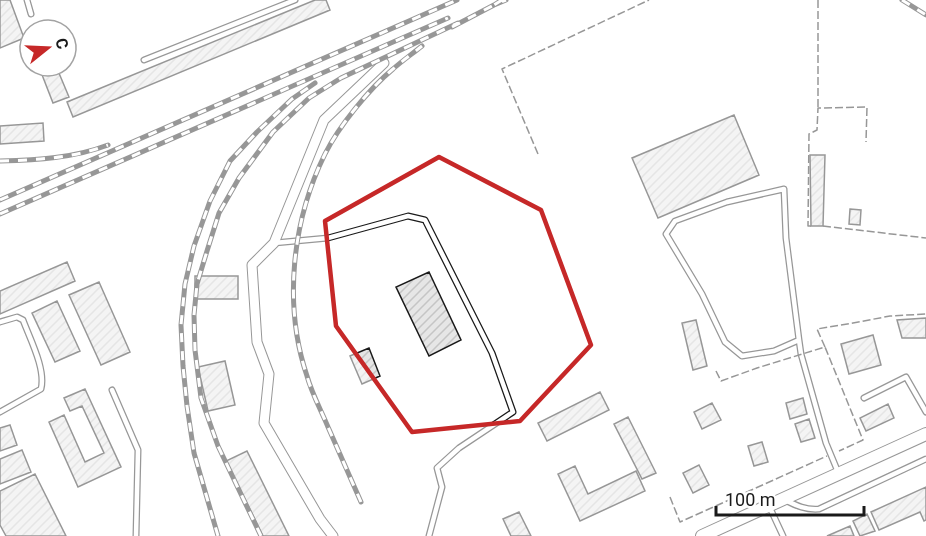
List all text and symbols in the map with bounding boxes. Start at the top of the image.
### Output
north arrow [18,18,78,78]
text: С [51,36,72,51]
scale bar [716,479,864,517]
text: 100 m [725,489,776,510]

